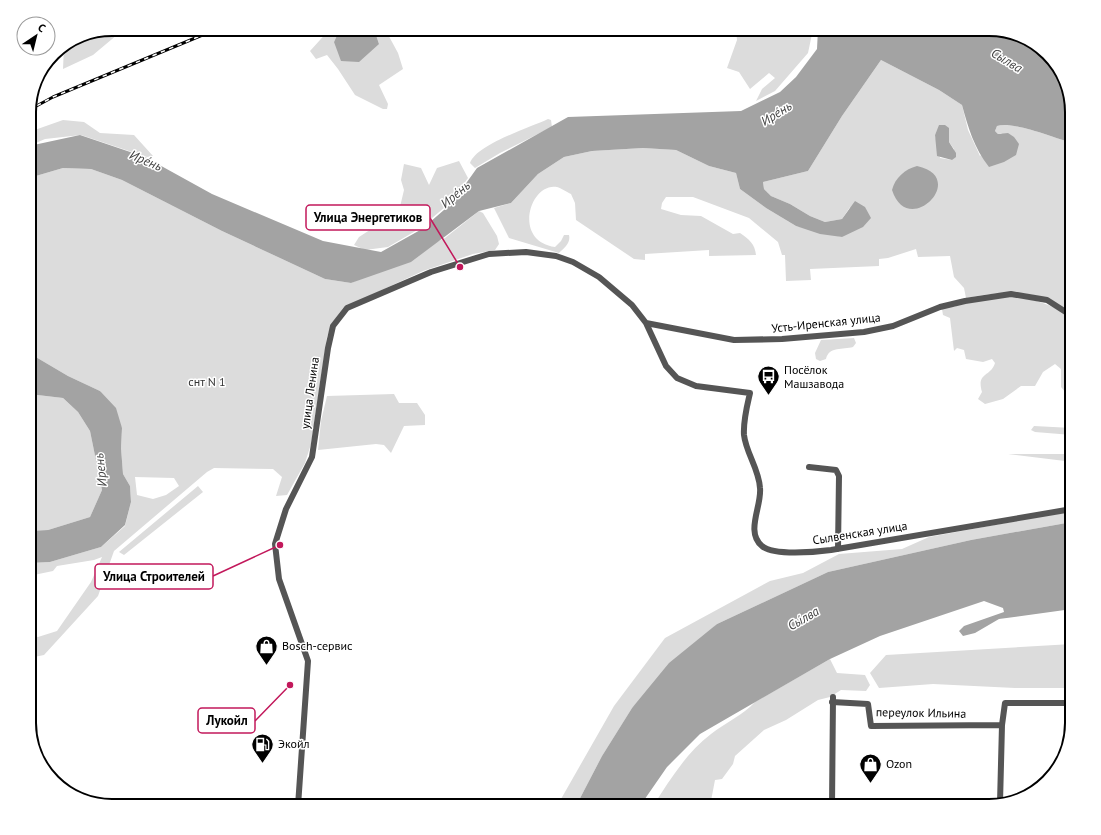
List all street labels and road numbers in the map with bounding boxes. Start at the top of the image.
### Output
street label: Усть-Иренская улица [771,309,881,336]
street label: улица Ленина [297,356,322,430]
street label: Сылвенская улица [811,518,909,547]
street label: переулок Ильина [876,704,966,721]

